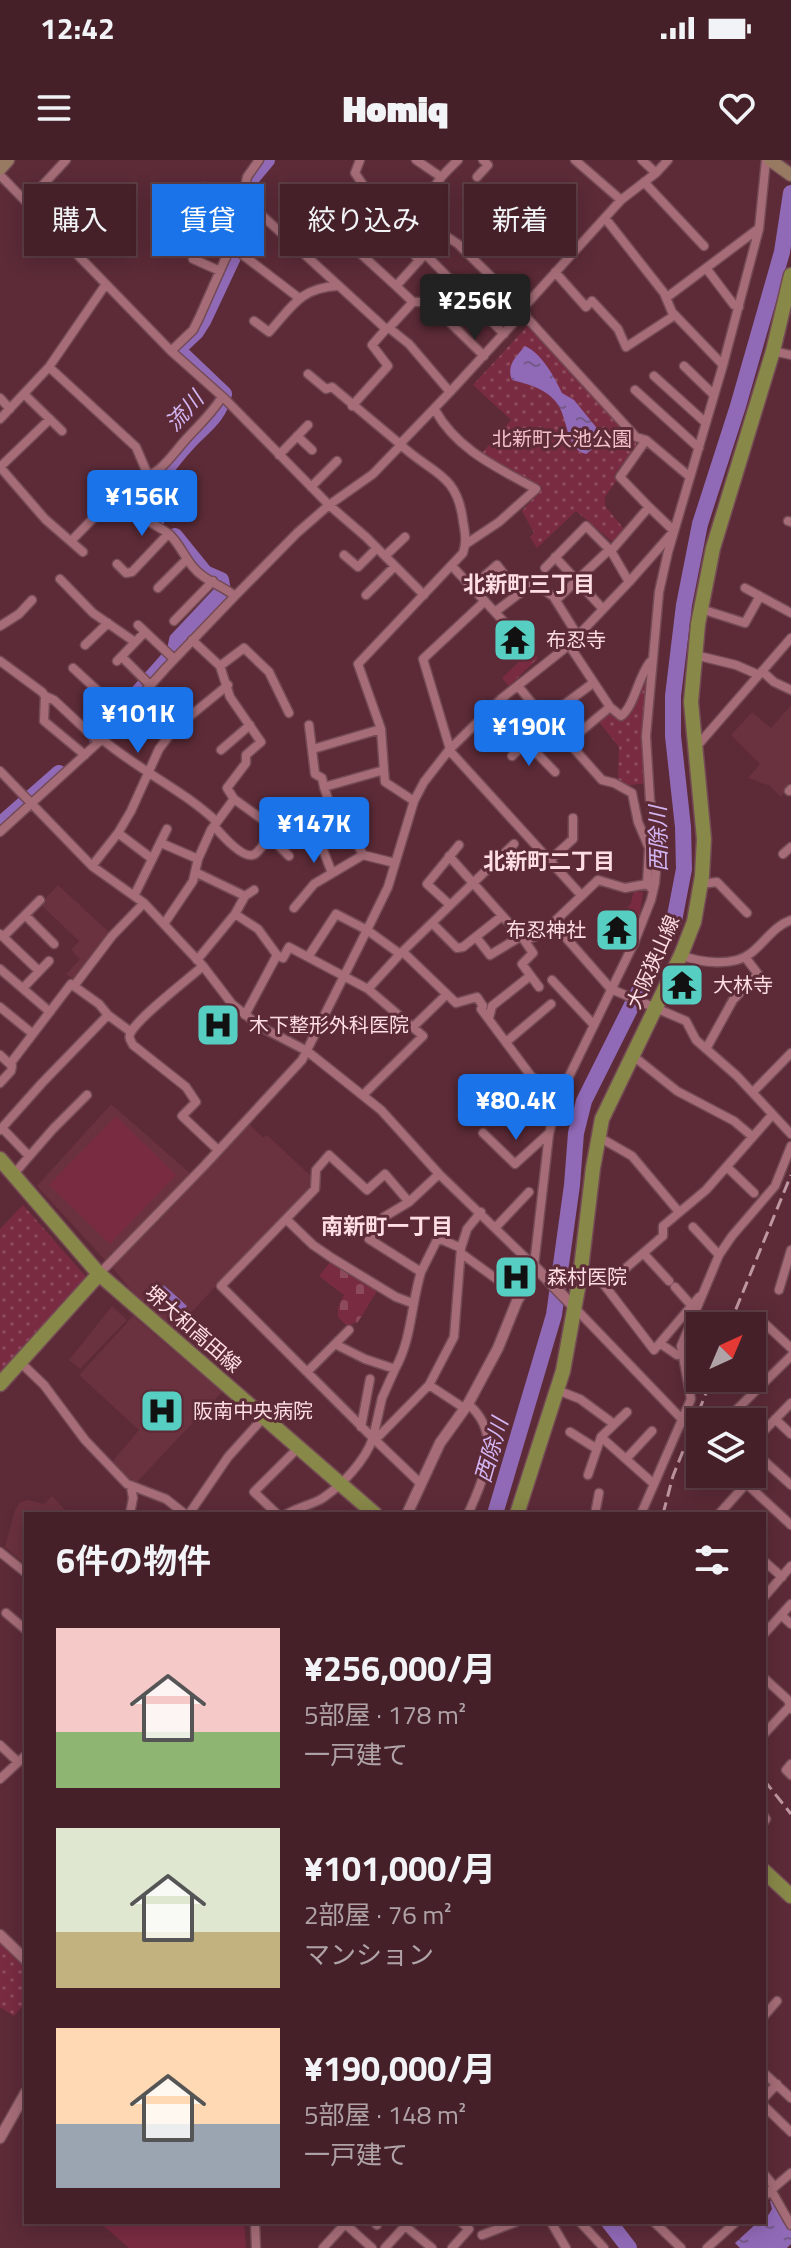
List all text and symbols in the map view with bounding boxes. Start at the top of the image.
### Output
text: 12:42 [40,5,115,51]
text: Homiq [343,81,448,136]
icon: menu [32,86,76,130]
icon: heart [715,86,759,130]
chip: 購入 [24,184,136,256]
chip: 賃貸 [152,184,264,256]
chip: 絞り込み [280,184,448,256]
chip: 新着 [464,184,576,256]
pin: ¥256K [419,274,531,342]
text: ¥256K [438,280,512,319]
water label: 流川 [157,382,213,439]
park label: 北新町大池公園 [492,423,632,454]
pin: ¥156K [86,470,198,538]
text: ¥156K [105,476,179,515]
district label: 北新町三丁目 [463,567,595,601]
temple icon: 布忍寺 [491,616,539,664]
place label: 布忍寺 [546,624,606,655]
pin: ¥101K [82,687,194,755]
text: ¥101K [101,693,175,732]
pin: ¥190K [473,700,585,768]
text: ¥190K [492,706,566,745]
pin: ¥147K [258,797,370,865]
text: ¥147K [277,803,351,842]
water label: 西除川 [640,804,676,872]
district label: 北新町二丁目 [483,844,615,878]
temple icon: 布忍神社 [593,906,641,954]
street label: 大阪狭山線 [618,910,687,1014]
place label: 布忍神社 [506,914,586,945]
temple icon: 大林寺 [658,961,706,1009]
place label: 大林寺 [713,969,773,1000]
hospital icon: 木下整形外科医院 [194,1001,242,1049]
place label: 木下整形外科医院 [249,1009,409,1040]
pin: ¥80.4K [451,1074,581,1142]
text: ¥80.4K [476,1080,556,1119]
district label: 南新町一丁目 [321,1209,453,1243]
hospital icon: 森村医院 [492,1253,540,1301]
place label: 森村医院 [547,1261,627,1292]
street label: 堺大和高田線 [138,1278,249,1380]
north arrow [686,1312,766,1392]
map controls [686,1312,766,1488]
hospital icon: 阪南中央病院 [138,1387,186,1435]
place label: 阪南中央病院 [193,1395,313,1426]
button: layers [686,1408,766,1488]
water label: 西除川 [466,1412,517,1486]
text: 6件の物件 [56,1534,211,1586]
icon: filters [690,1538,734,1582]
text: ¥256,000/月 [304,1642,496,1694]
icon: home [120,1660,216,1756]
text: 5部屋 · 178 m² [304,1695,466,1734]
text: 一戸建て [304,1735,408,1774]
text: ¥101,000/月 [304,1842,496,1894]
icon: home [120,1860,216,1956]
text: 2部屋 · 76 m² [304,1895,452,1934]
text: マンション [304,1935,434,1974]
text: ¥190,000/月 [304,2042,496,2094]
icon: home [120,2060,216,2156]
text: 5部屋 · 148 m² [304,2095,466,2134]
text: 一戸建て [304,2135,408,2174]

